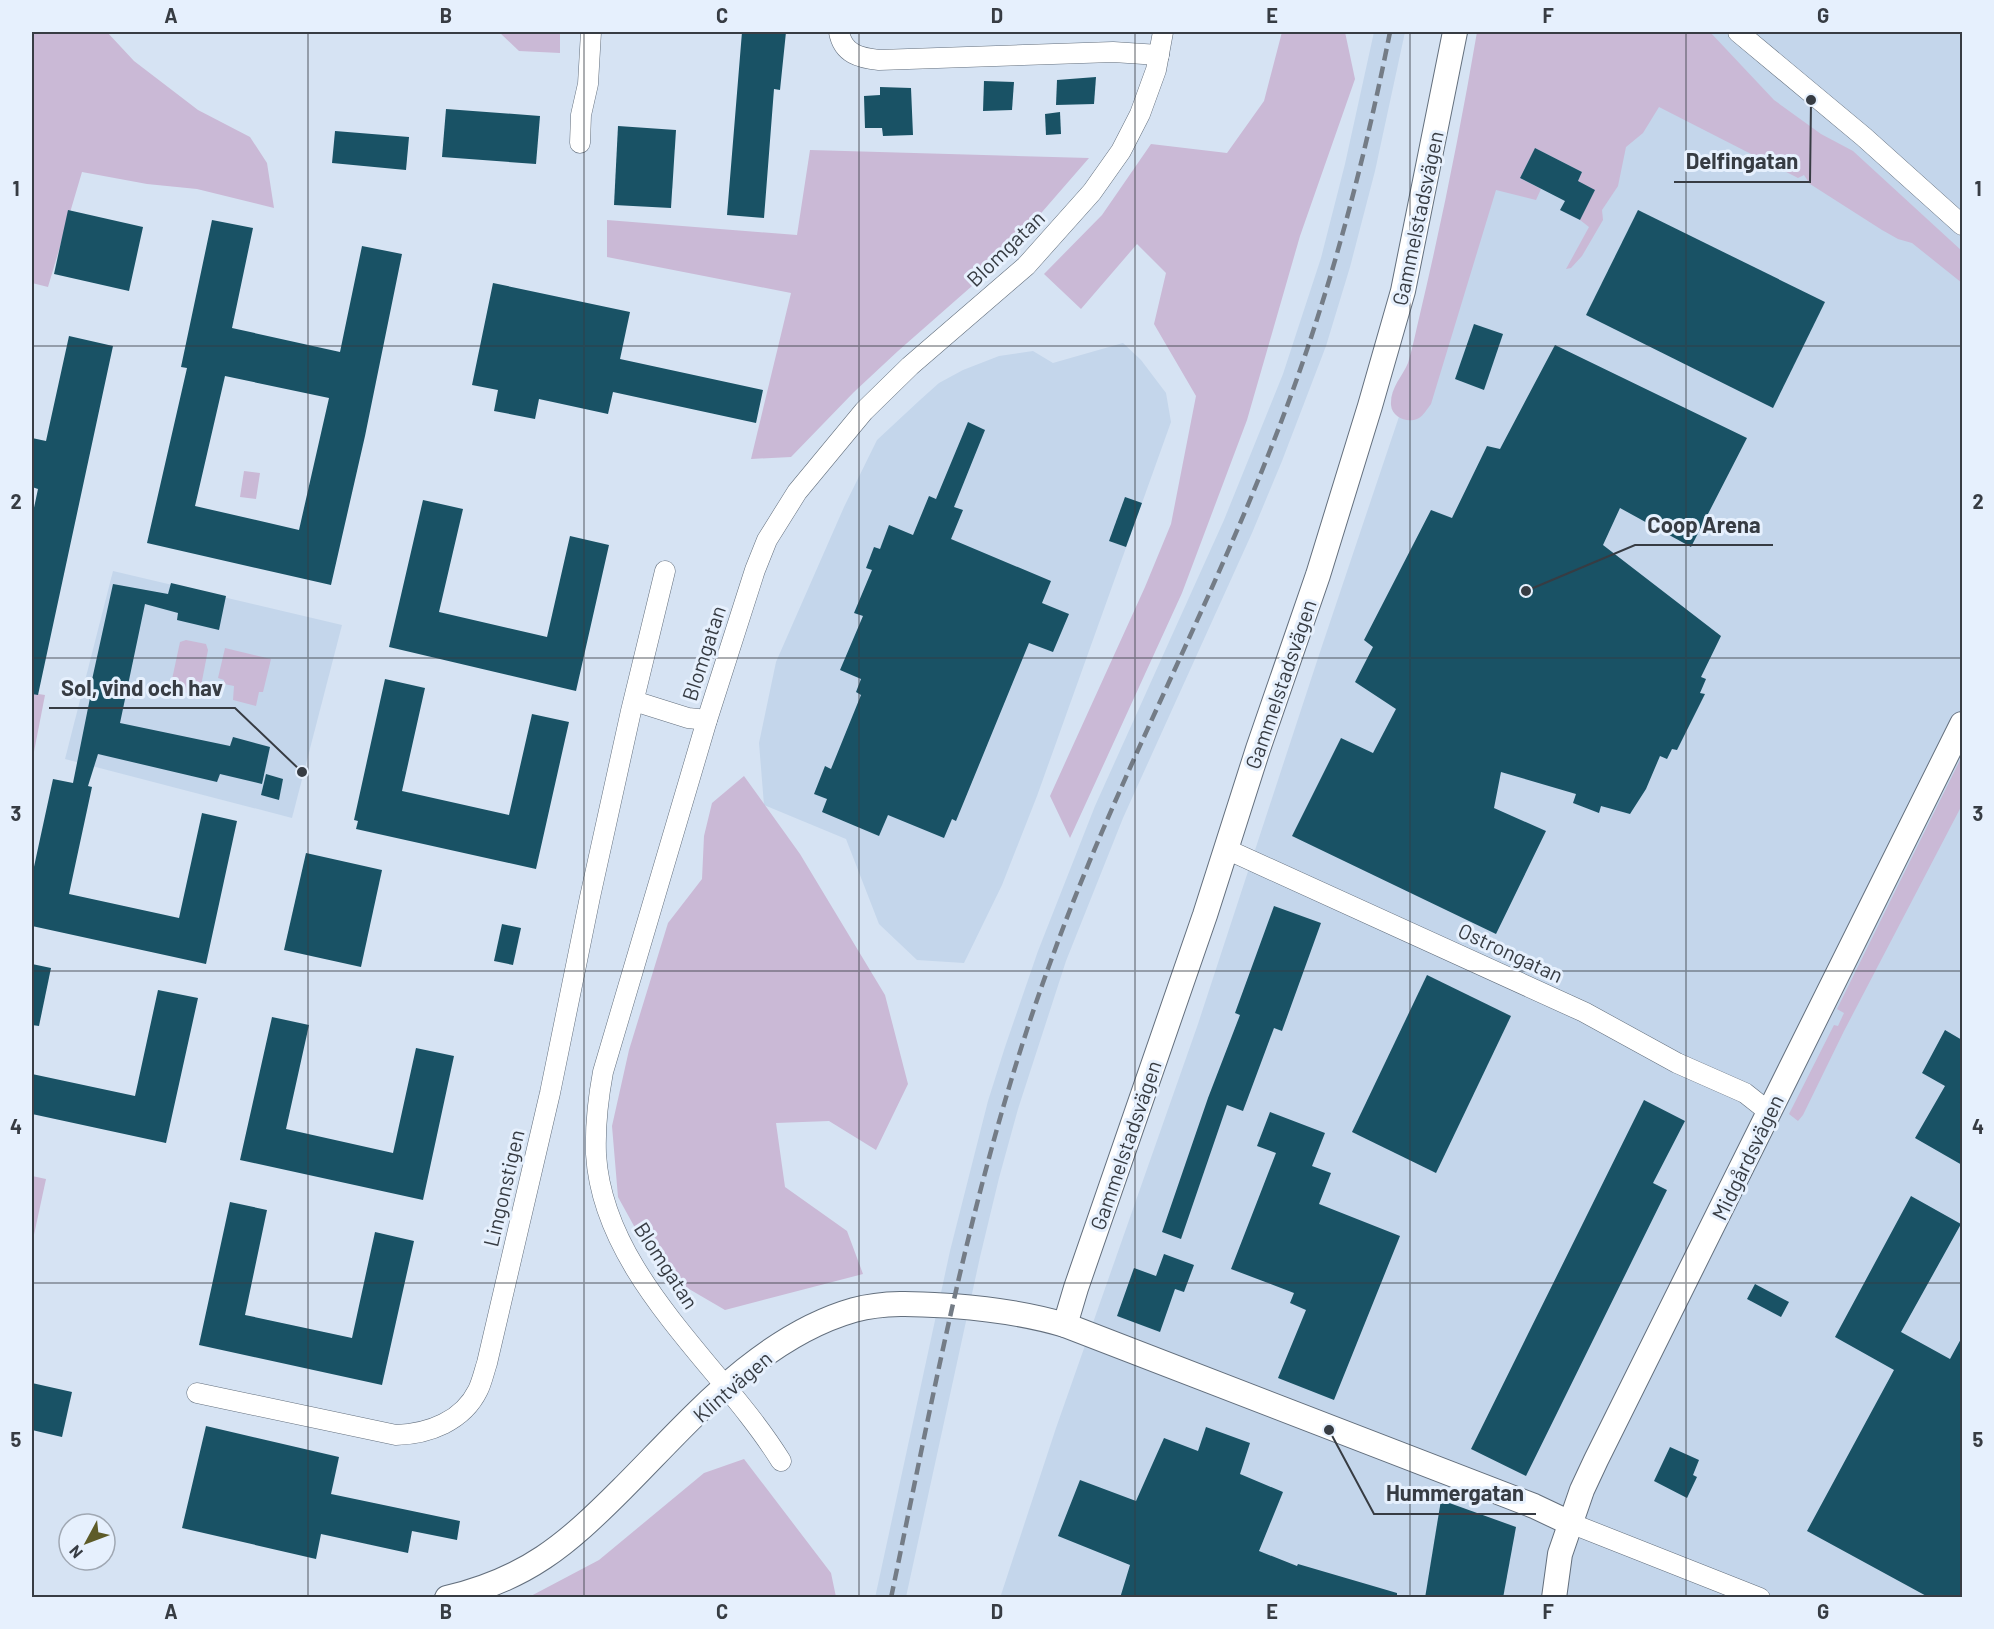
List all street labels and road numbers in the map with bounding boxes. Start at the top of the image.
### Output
street label: Gammelstadsvägen [1386,129,1448,307]
street label: Blomgatan [961,205,1049,291]
street label: Gammelstadsvägen [1239,596,1321,772]
street label: Blomgatan [676,602,730,704]
street label: Ostrongatan [1455,917,1567,987]
street label: Gammelstadsvägen [1084,1057,1166,1233]
street label: Midgårdsvägen [1706,1090,1788,1224]
street label: Lingonstigen [477,1127,529,1249]
street label: Blomgatan [630,1217,704,1313]
street label: Klintvägen [688,1345,776,1427]

